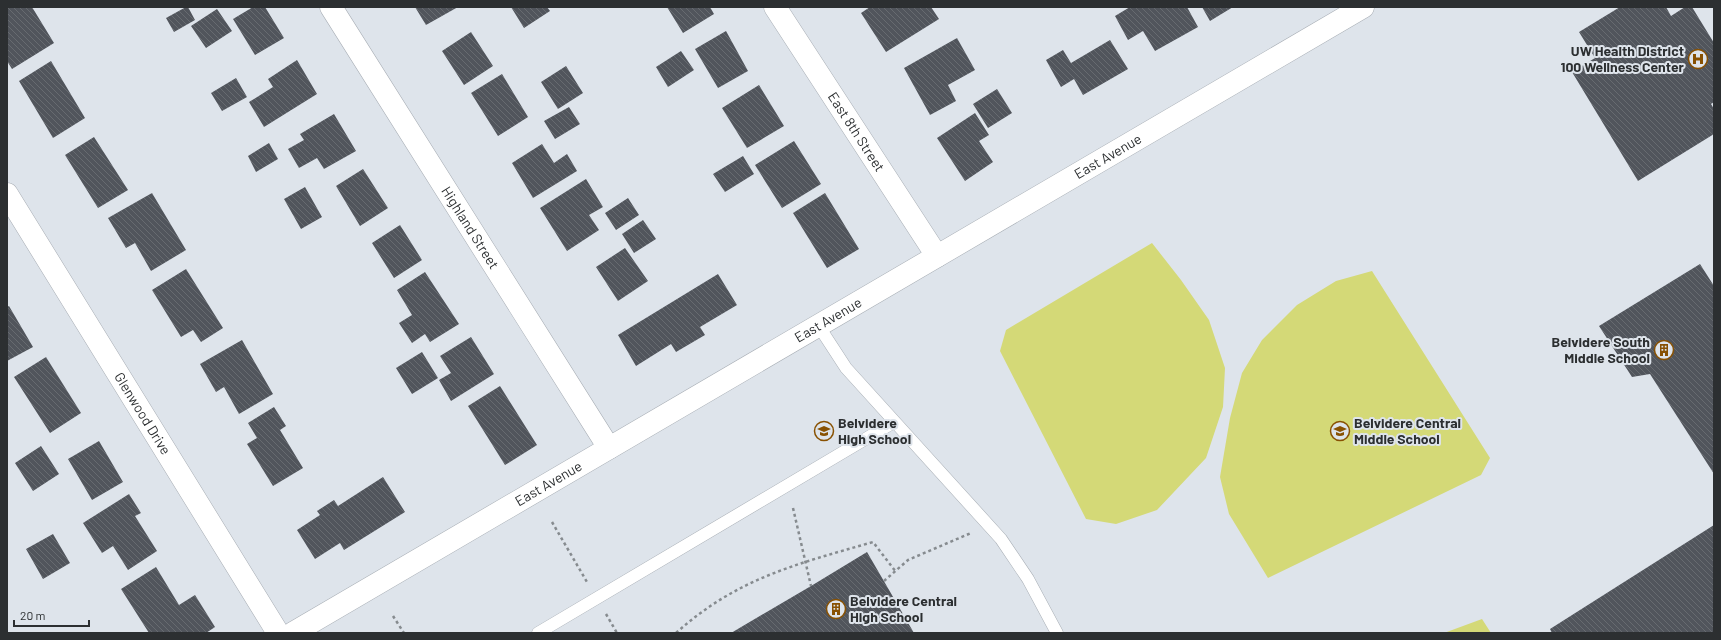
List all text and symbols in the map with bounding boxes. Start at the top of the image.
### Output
place label: UW Health District 100 Wellness Center [1560,42,1685,75]
hospital icon: UW Health District 100 Wellness Center [1687,48,1709,70]
street label: East 8th Street [825,89,889,175]
street label: East Avenue [1071,130,1144,182]
street label: Highland Street [438,183,503,272]
street label: East Avenue [791,293,864,346]
place label: Belvidere South Middle School [1551,333,1650,366]
building icon: Belvidere South Middle School [1653,339,1675,361]
street label: Glenwood Drive [111,369,175,458]
place label: Belvidere High School [838,414,911,447]
place label: Belvidere Central Middle School [1354,414,1461,447]
school or university icon: Belvidere High School [813,420,835,442]
school or university icon: Belvidere Central Middle School [1329,420,1351,442]
street label: East Avenue [512,457,585,509]
place label: Belvidere Central High School [850,592,957,625]
building icon: Belvidere Central High School [825,598,847,620]
scale bar [14,602,89,628]
text: 20 m [20,608,46,622]

